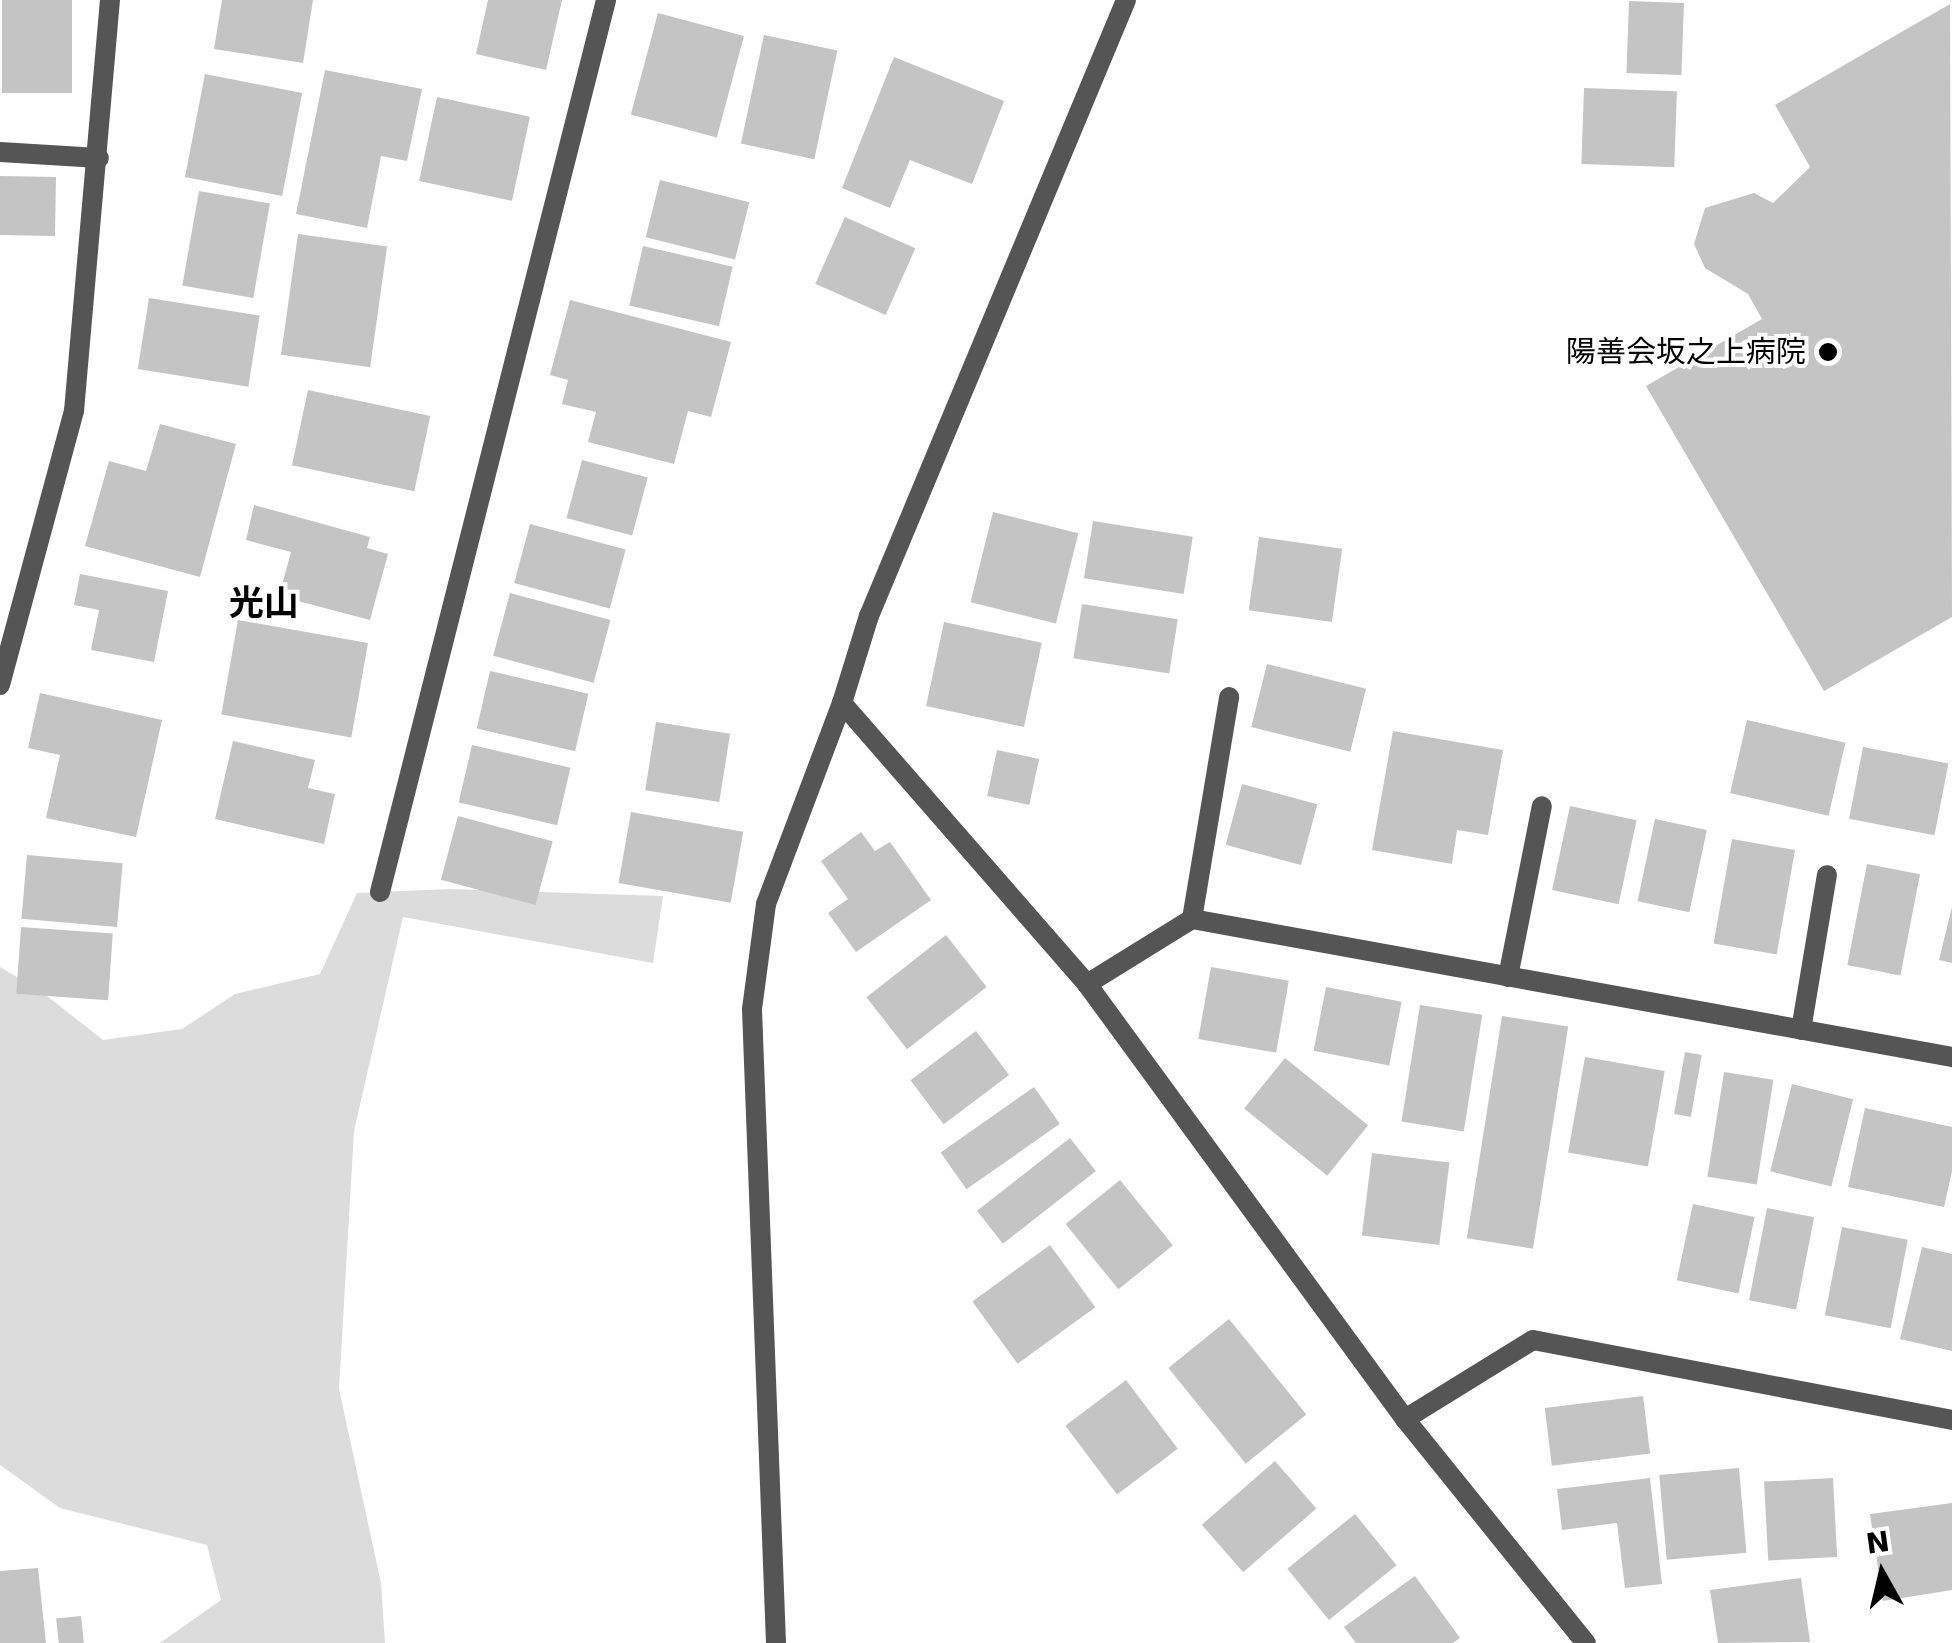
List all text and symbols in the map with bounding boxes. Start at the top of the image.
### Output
place label: 陽善会坂之上病院 [1566,334,1806,370]
marker: 陽善会坂之上病院 [1815,339,1841,365]
district label: 光山 [229,582,299,624]
north arrow [1832,1523,1932,1623]
text: N [1864,1525,1892,1561]

